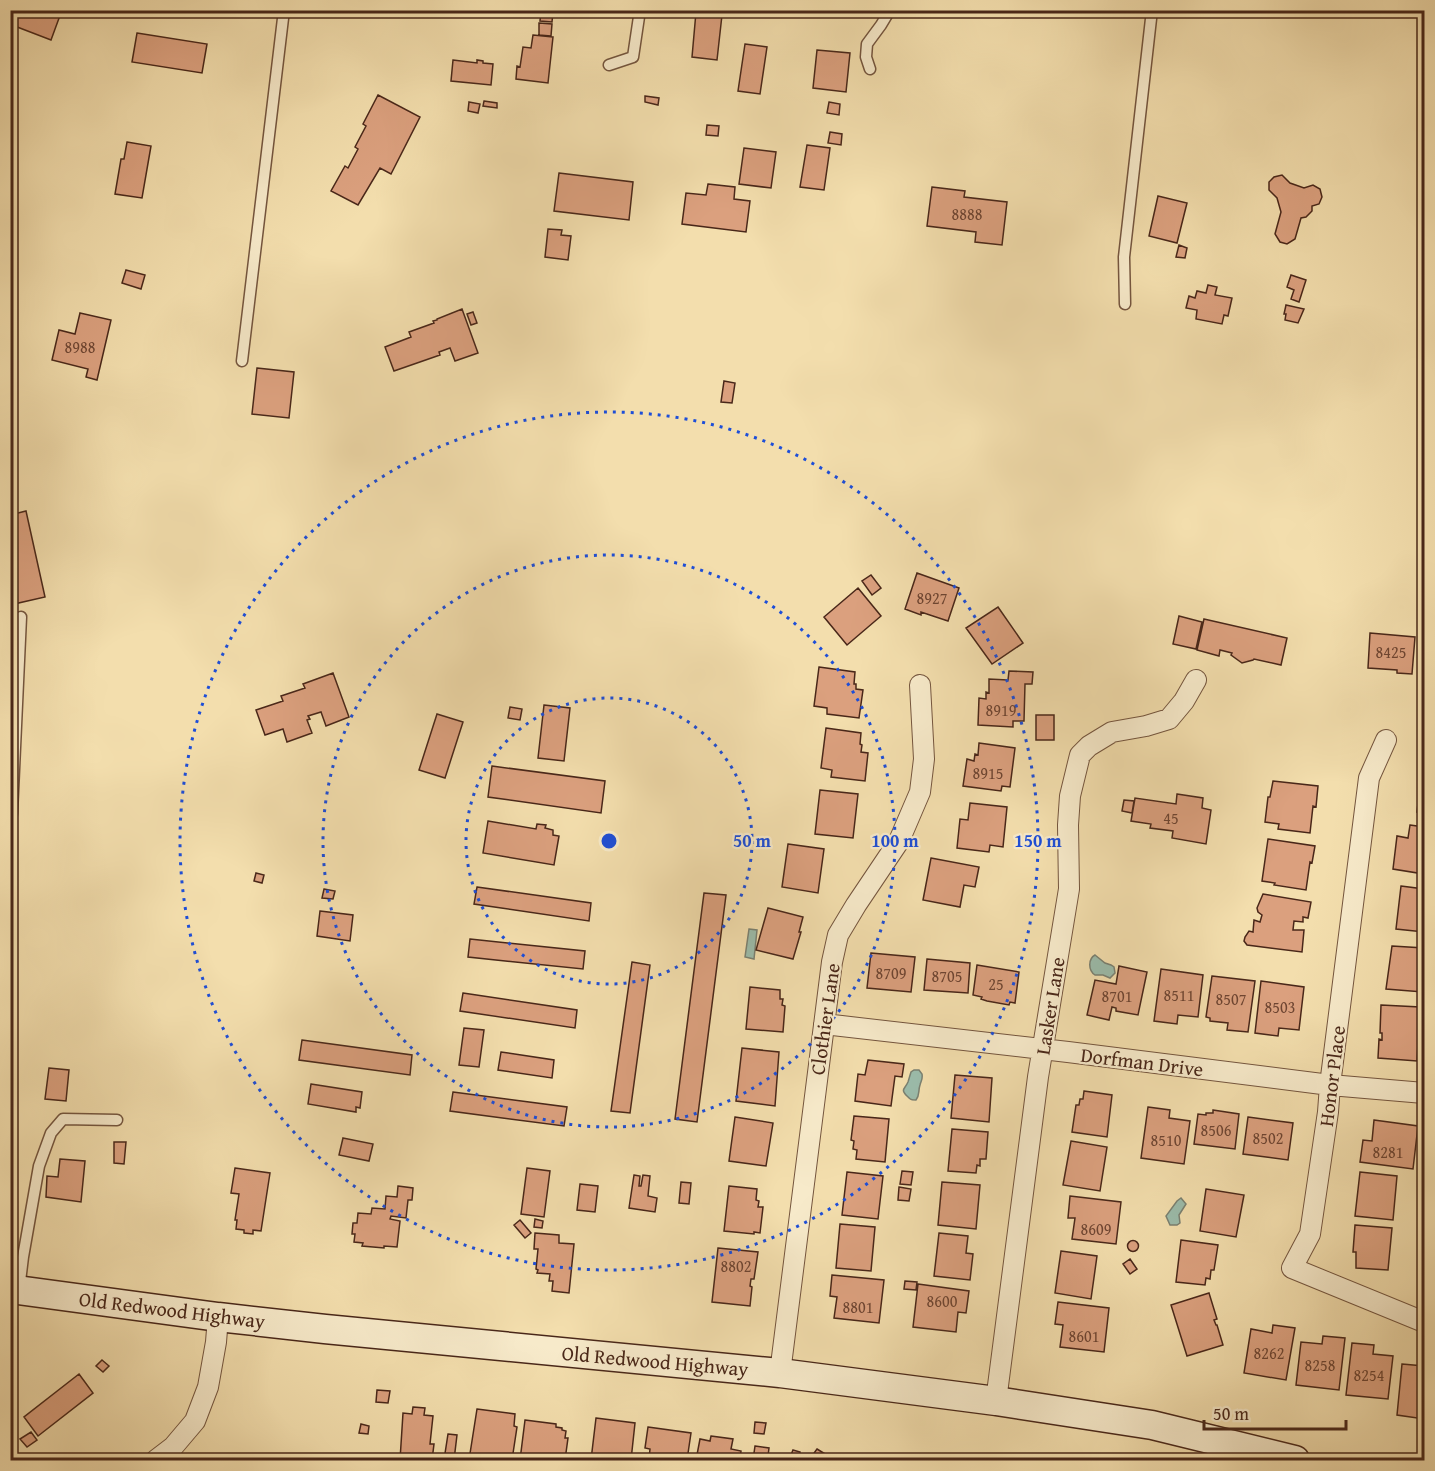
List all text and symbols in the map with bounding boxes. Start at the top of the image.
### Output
house number: 8888 [952,202,983,226]
house number: 8988 [65,335,96,359]
house number: 8927 [917,586,948,610]
house number: 8425 [1376,640,1406,664]
house number: 8919 [986,698,1017,722]
house number: 8915 [973,761,1003,785]
house number: 45 [1163,806,1179,830]
text: 50 m [733,827,772,854]
text: 100 m [871,827,919,854]
text: 150 m [1014,827,1062,854]
centre of rings [599,831,619,851]
street label: Lasker Lane [1027,955,1072,1057]
street label: Clothier Lane [802,961,847,1077]
house number: 8709 [876,961,907,985]
house number: 8705 [932,964,962,988]
house number: 25 [988,972,1004,996]
house number: 8511 [1164,983,1194,1007]
house number: 8701 [1102,984,1132,1008]
house number: 8507 [1216,987,1247,1011]
house number: 8503 [1265,995,1295,1019]
street label: Honor Place [1311,1024,1352,1128]
street label: Dorfman Drive [1079,1040,1205,1083]
house number: 8506 [1201,1118,1232,1142]
house number: 8502 [1253,1126,1283,1150]
house number: 8510 [1151,1128,1182,1152]
house number: 8281 [1373,1140,1403,1164]
house number: 8609 [1081,1217,1112,1241]
house number: 8802 [721,1254,751,1278]
street label: Old Redwood Highway [77,1284,267,1335]
house number: 8600 [927,1289,958,1313]
house number: 8801 [843,1295,873,1319]
house number: 8601 [1069,1324,1099,1348]
street label: Old Redwood Highway [561,1338,750,1383]
house number: 8262 [1254,1341,1284,1365]
house number: 8258 [1305,1353,1336,1377]
house number: 8254 [1354,1363,1385,1387]
scale bar [1204,1393,1346,1431]
text: 50 m [1213,1400,1249,1427]

